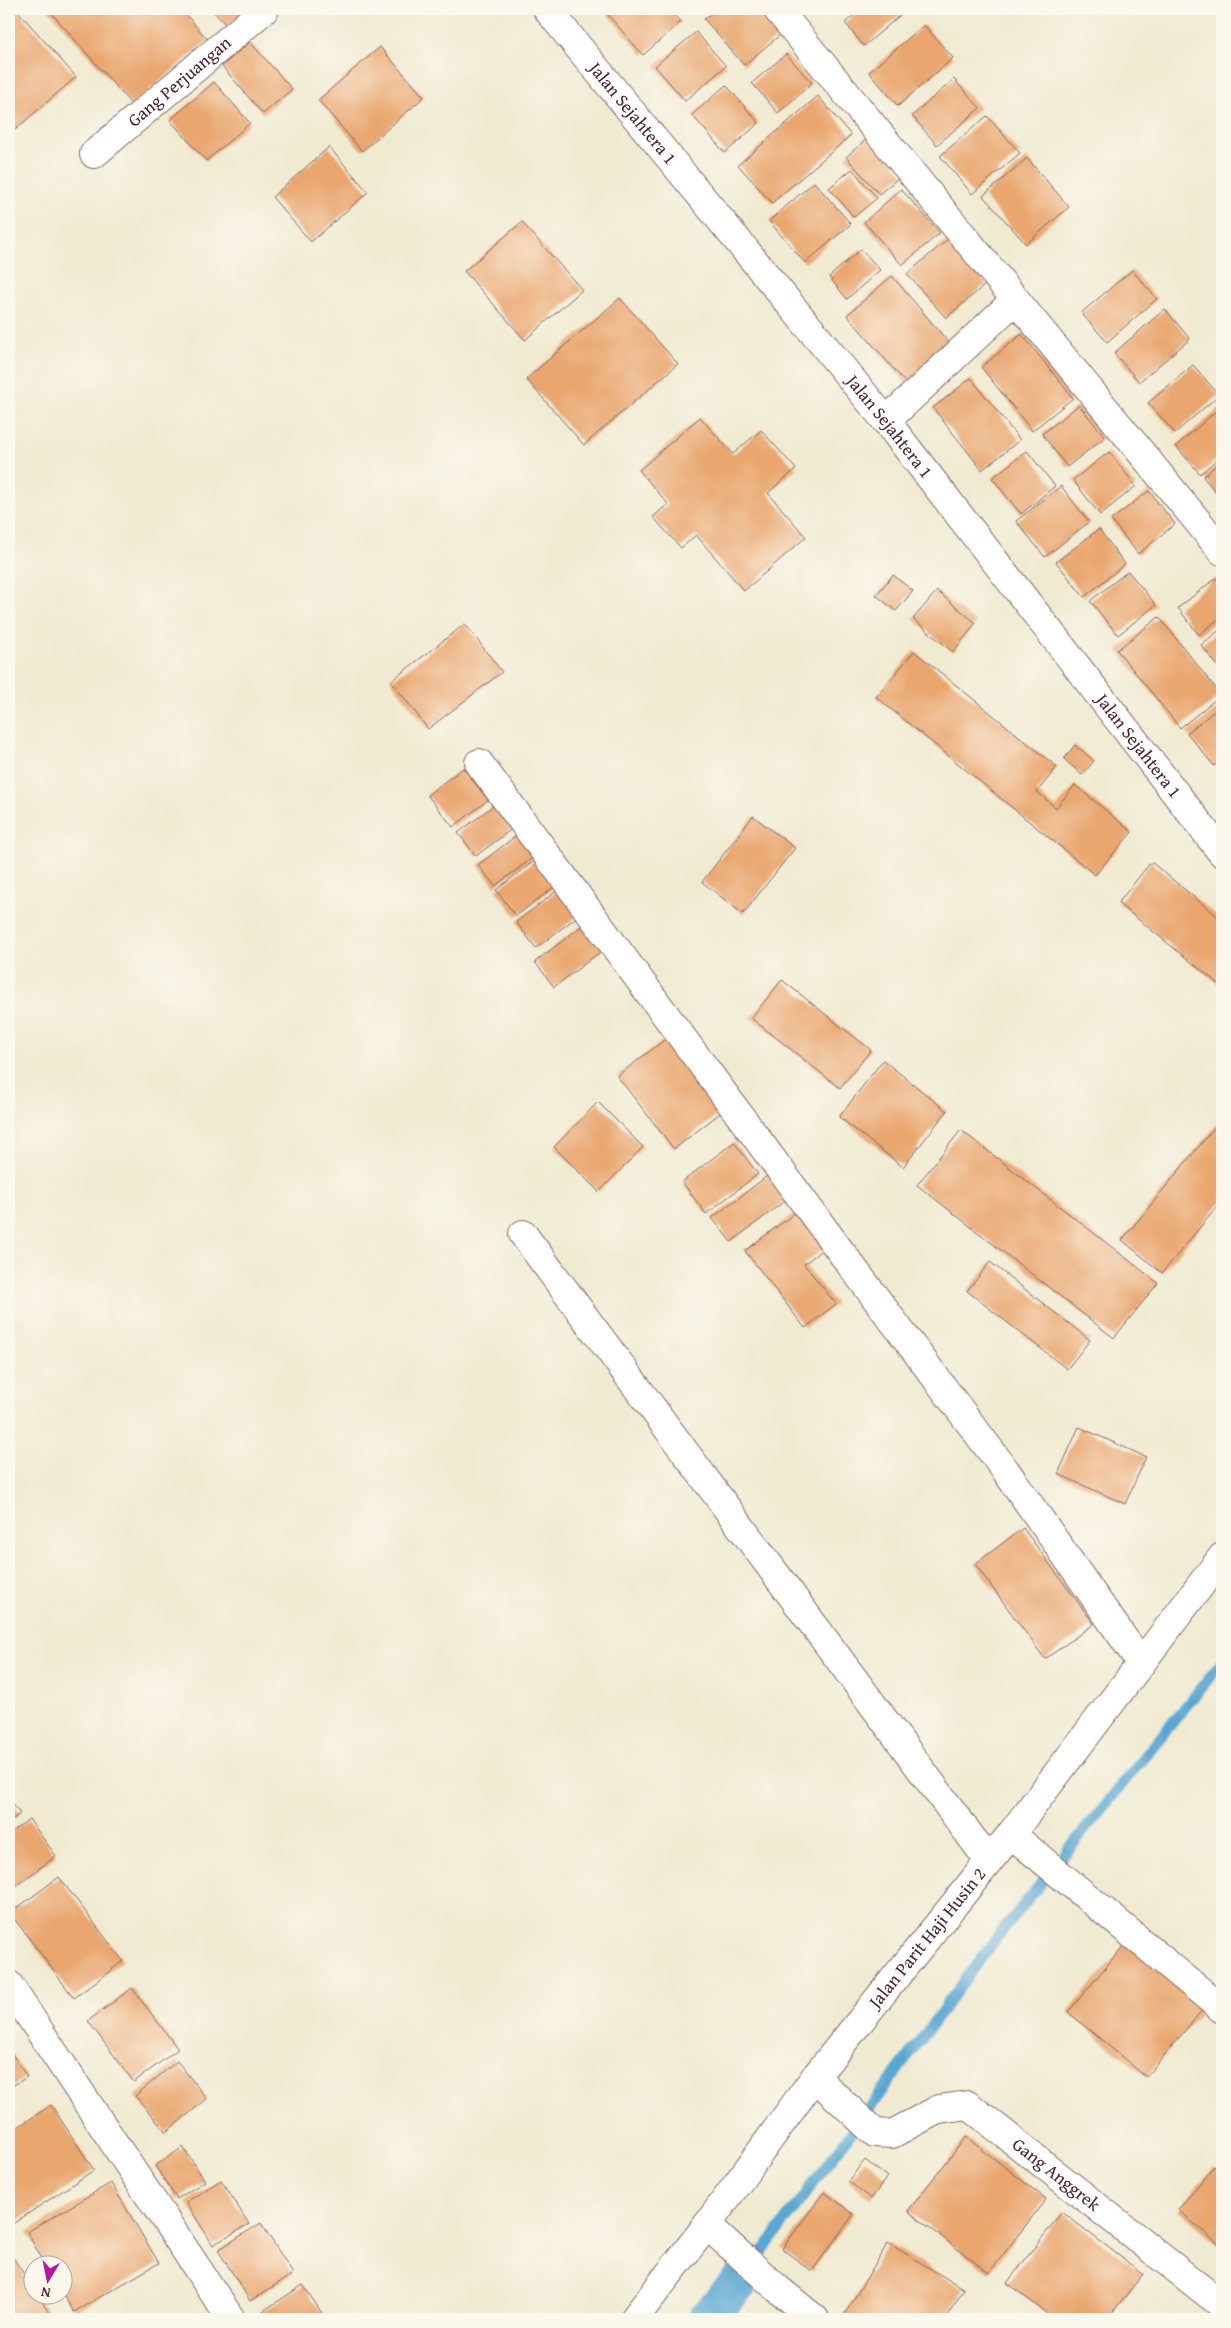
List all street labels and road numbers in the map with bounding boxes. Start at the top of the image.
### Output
street label: Gang Perjuangan [121,29,237,133]
street label: Jalan Sejahtera 1 [582,54,684,170]
street label: Jalan Sejahtera 1 [839,367,940,484]
street label: Jalan Sejahtera 1 [1089,686,1188,803]
street label: Jalan Parit Haji Husin 2 [860,1861,992,2015]
street label: Gang Anggrek [1007,2131,1107,2218]

